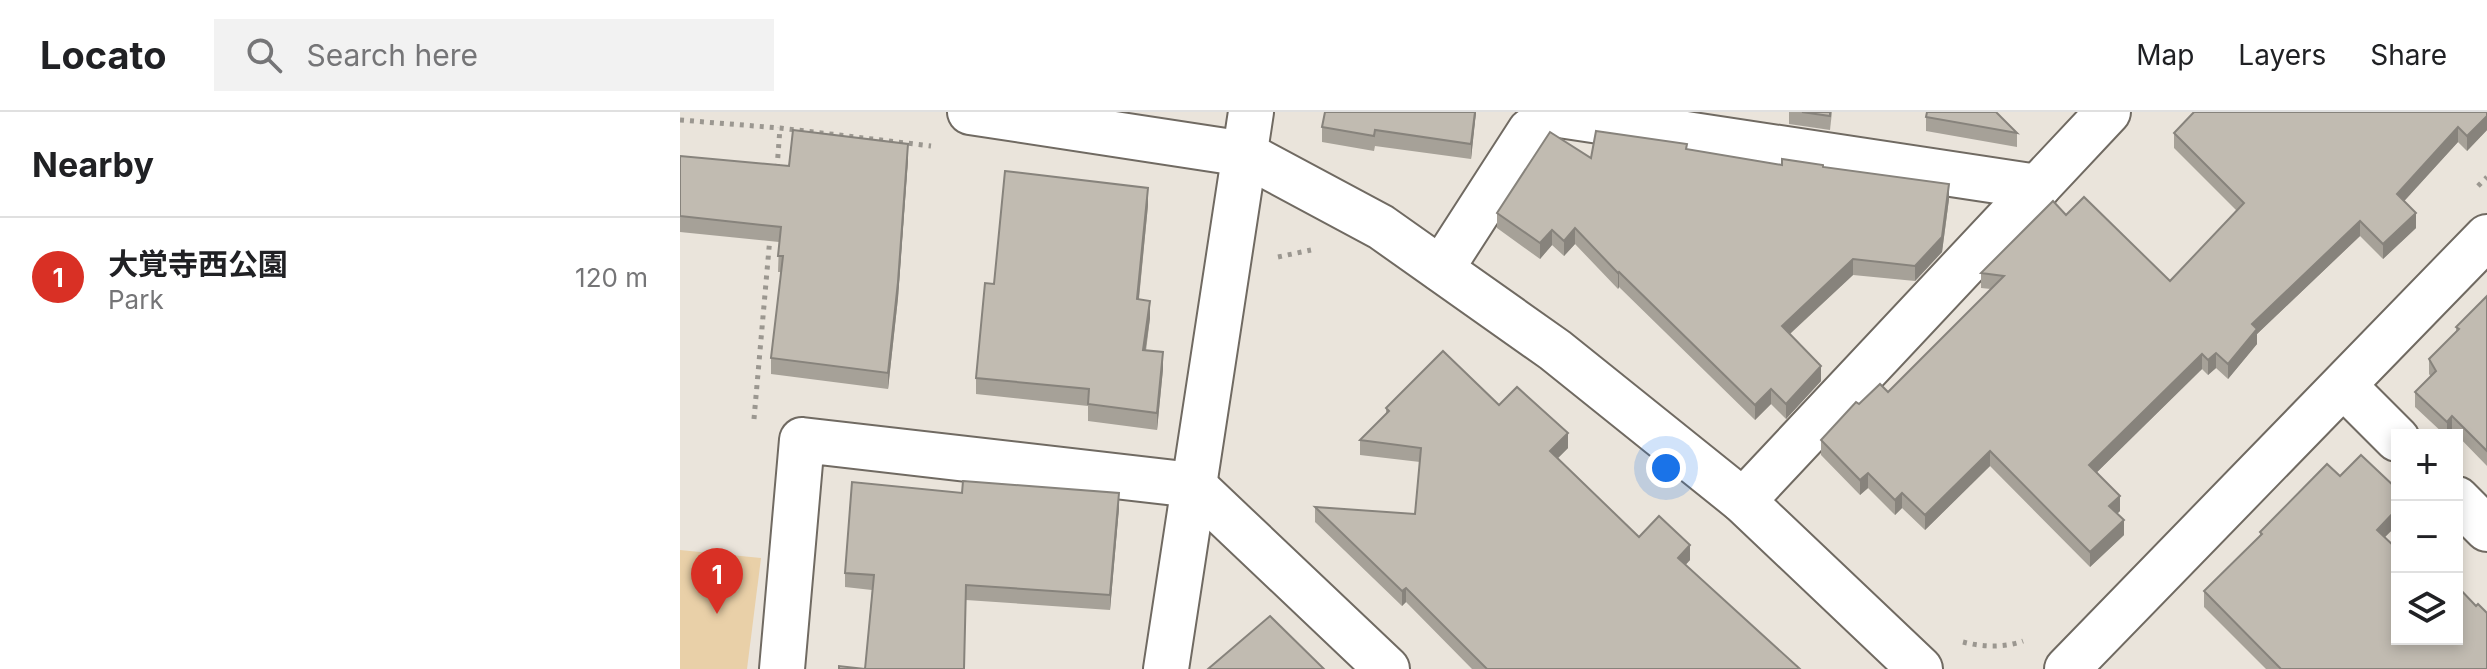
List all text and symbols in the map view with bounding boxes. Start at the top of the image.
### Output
search box [214,19,774,91]
text: Locato [40,32,166,78]
icon: search [242,33,286,77]
text: Search here [306,37,478,73]
text: Map [2136,38,2194,72]
text: Layers [2238,38,2326,72]
text: Share [2370,38,2447,72]
text: Nearby [32,144,154,185]
text: 大覚寺西公園 [108,246,288,282]
text: 1 [52,262,64,293]
text: 120 m [575,262,648,293]
text: Park [108,284,164,315]
map controls [2391,429,2463,645]
button: + [2391,429,2463,501]
your location [1646,448,1686,488]
button: − [2391,501,2463,573]
pin: 1 [691,548,743,614]
button: layers [2391,573,2463,645]

